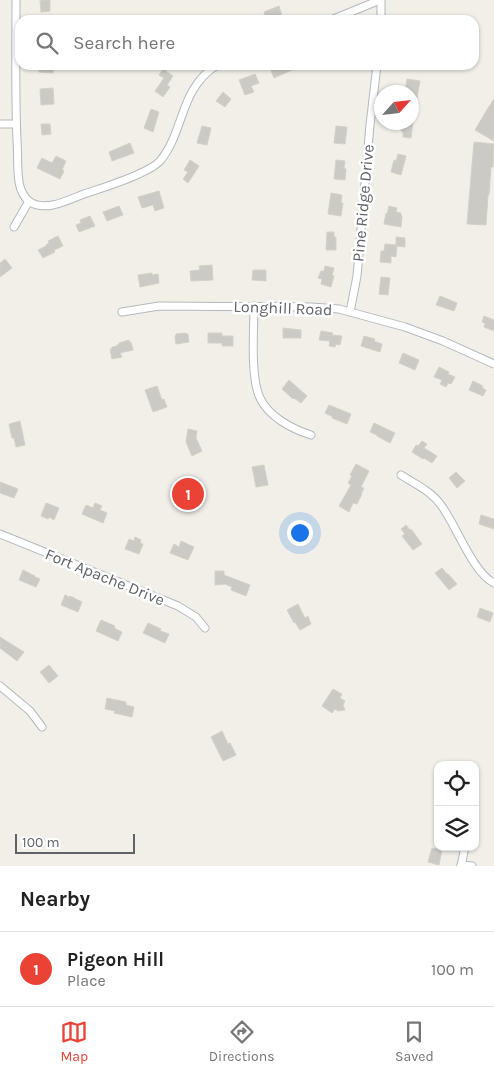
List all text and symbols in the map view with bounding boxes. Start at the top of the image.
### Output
search box [15,15,479,70]
icon: search [33,29,61,57]
text: Search here [73,32,175,54]
north arrow [374,85,419,130]
street label: Pine Ridge Drive [348,144,378,262]
street label: Longhill Road [233,297,333,319]
pin: 1 [172,475,204,513]
your location [287,520,313,546]
street label: Fort Apache Drive [43,544,167,610]
map controls [434,761,479,851]
button: locate [434,761,479,806]
button: layers [434,806,479,851]
scale bar [15,831,135,854]
text: 100 m [22,834,60,851]
text: Nearby [20,887,90,911]
text: Pigeon Hill [67,949,164,971]
text: 1 [33,960,39,979]
text: 100 m [431,960,474,979]
text: Place [67,971,106,990]
tab: Map [60,1018,88,1065]
tab: Directions [209,1018,275,1065]
tab: Saved [395,1018,434,1065]

